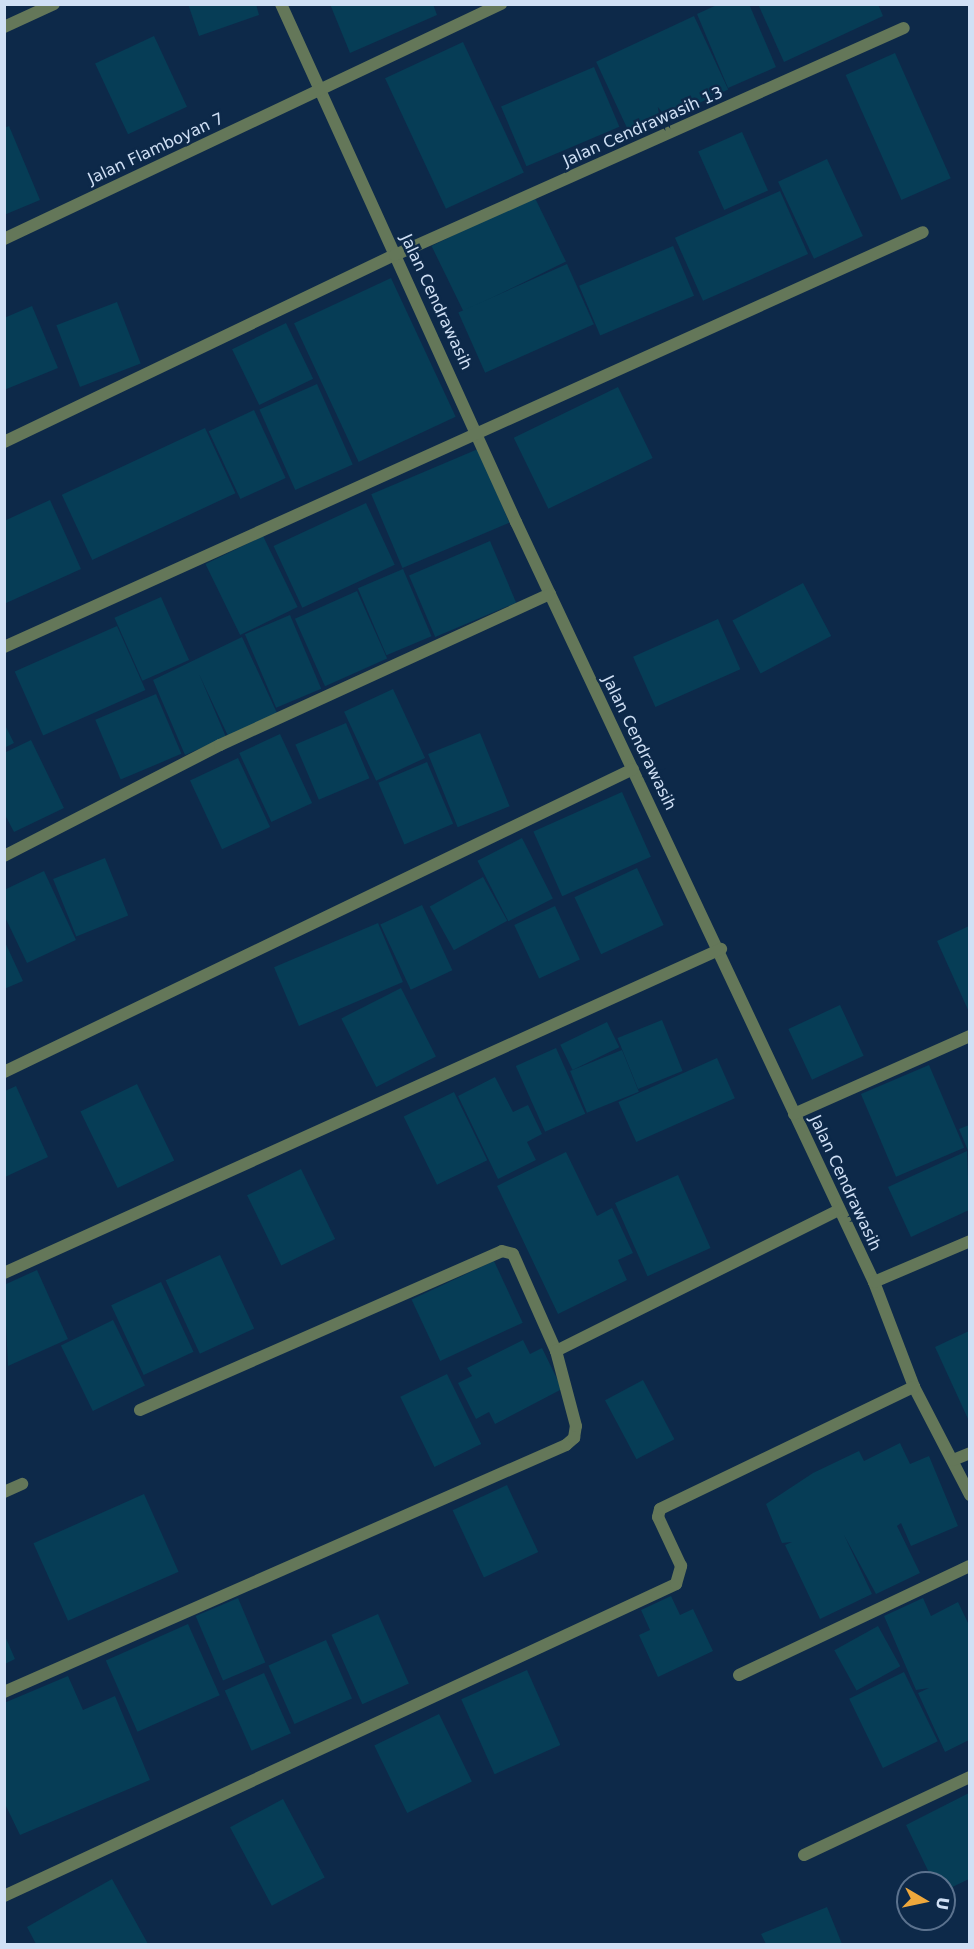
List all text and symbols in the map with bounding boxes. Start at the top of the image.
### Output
street label: Jalan Cendrawasih 13 [560,83,726,171]
street label: Jalan Flamboyan 7 [85,109,227,189]
street label: Jalan Cendrawasih [396,231,476,373]
street label: Jalan Cendrawasih [598,673,680,813]
street label: Jalan Cendrawasih [805,1112,885,1254]
north arrow [896,1871,956,1931]
text: U [932,1896,953,1911]

